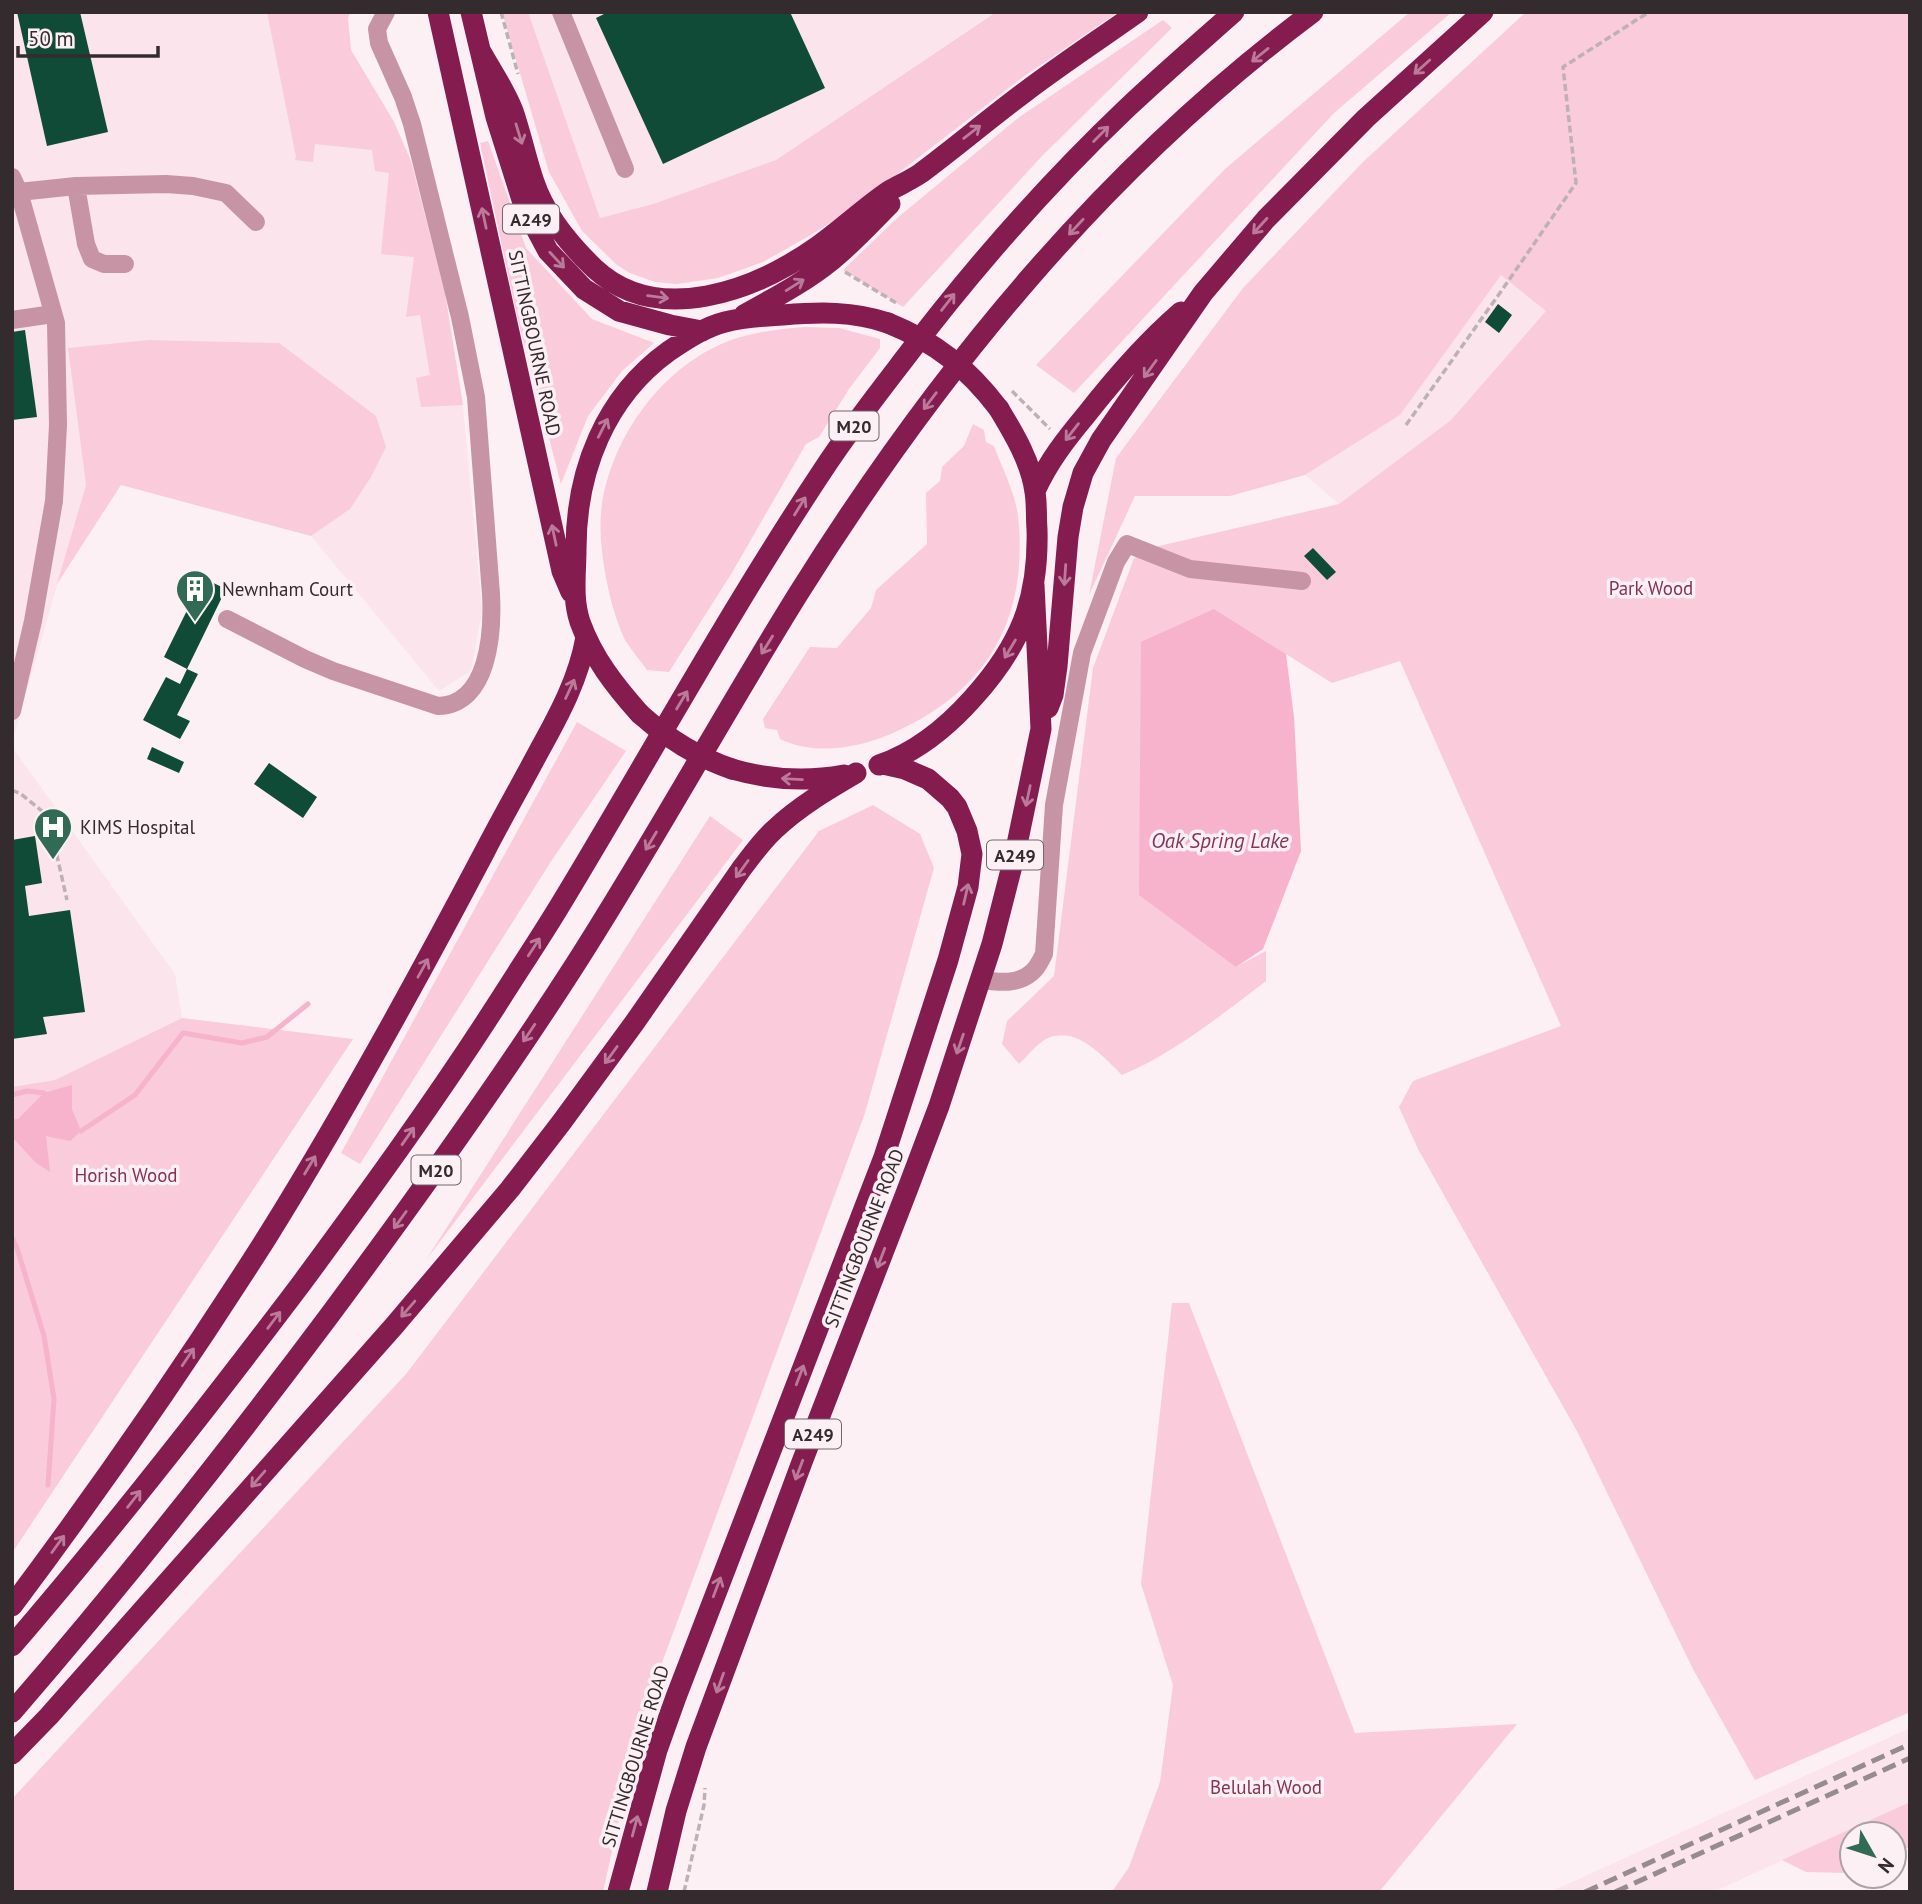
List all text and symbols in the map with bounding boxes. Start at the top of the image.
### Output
scale bar [18,14,158,58]
text: 50 m [28,25,74,52]
one-way arrow [1251,47,1269,63]
one-way arrow [1413,59,1431,75]
one-way arrow [514,123,527,145]
one-way arrow [963,125,981,140]
one-way arrow [1092,125,1109,142]
road number: A249 [503,204,559,233]
one-way arrow [476,208,489,230]
one-way arrow [1252,217,1268,235]
one-way arrow [1068,218,1084,236]
street label: SITTINGBOURNE ROAD [504,248,566,438]
one-way arrow [548,251,565,268]
one-way arrow [785,278,805,292]
one-way arrow [646,291,668,304]
one-way arrow [941,294,956,312]
one-way arrow [1142,360,1157,378]
one-way arrow [923,391,937,410]
road number: M20 [830,412,878,440]
one-way arrow [597,418,611,439]
one-way arrow [1064,422,1080,440]
one-way arrow [793,497,808,516]
one-way arrow [547,524,561,547]
one-way arrow [1058,563,1071,586]
building icon: Newnham Court [174,568,216,623]
park label: Park Wood [1609,576,1693,600]
place label: Newnham Court [222,577,354,601]
one-way arrow [759,635,773,655]
one-way arrow [1003,638,1017,658]
one-way arrow [564,679,578,700]
one-way arrow [675,691,689,711]
one-way arrow [781,773,804,786]
one-way arrow [1021,784,1035,807]
hospital icon: KIMS Hospital [32,806,74,861]
place label: KIMS Hospital [80,815,195,839]
water label: Oak Spring Lake [1151,827,1289,854]
one-way arrow [643,830,657,850]
road number: A249 [987,840,1043,870]
one-way arrow [735,859,750,878]
one-way arrow [959,883,973,906]
one-way arrow [527,937,541,957]
one-way arrow [416,958,430,978]
one-way arrow [522,1023,536,1042]
one-way arrow [952,1033,965,1055]
one-way arrow [604,1045,618,1064]
one-way arrow [401,1127,415,1146]
street label: SITTINGBOURNE ROAD [819,1145,909,1331]
one-way arrow [303,1156,317,1176]
road number: M20 [412,1156,460,1184]
park label: Horish Wood [74,1163,178,1187]
one-way arrow [392,1210,407,1229]
one-way arrow [874,1246,887,1268]
one-way arrow [400,1300,416,1318]
one-way arrow [266,1311,281,1329]
one-way arrow [181,1348,195,1367]
one-way arrow [794,1365,807,1387]
road number: A249 [785,1420,841,1448]
one-way arrow [792,1459,804,1481]
one-way arrow [250,1470,266,1488]
one-way arrow [126,1490,141,1509]
one-way arrow [51,1535,65,1554]
one-way arrow [711,1577,724,1599]
street label: SITTINGBOURNE ROAD [596,1662,674,1850]
one-way arrow [712,1672,725,1694]
park label: Belulah Wood [1210,1775,1322,1799]
one-way arrow [629,1815,642,1838]
north arrow [1838,1820,1908,1890]
text: N [1873,1853,1899,1878]

